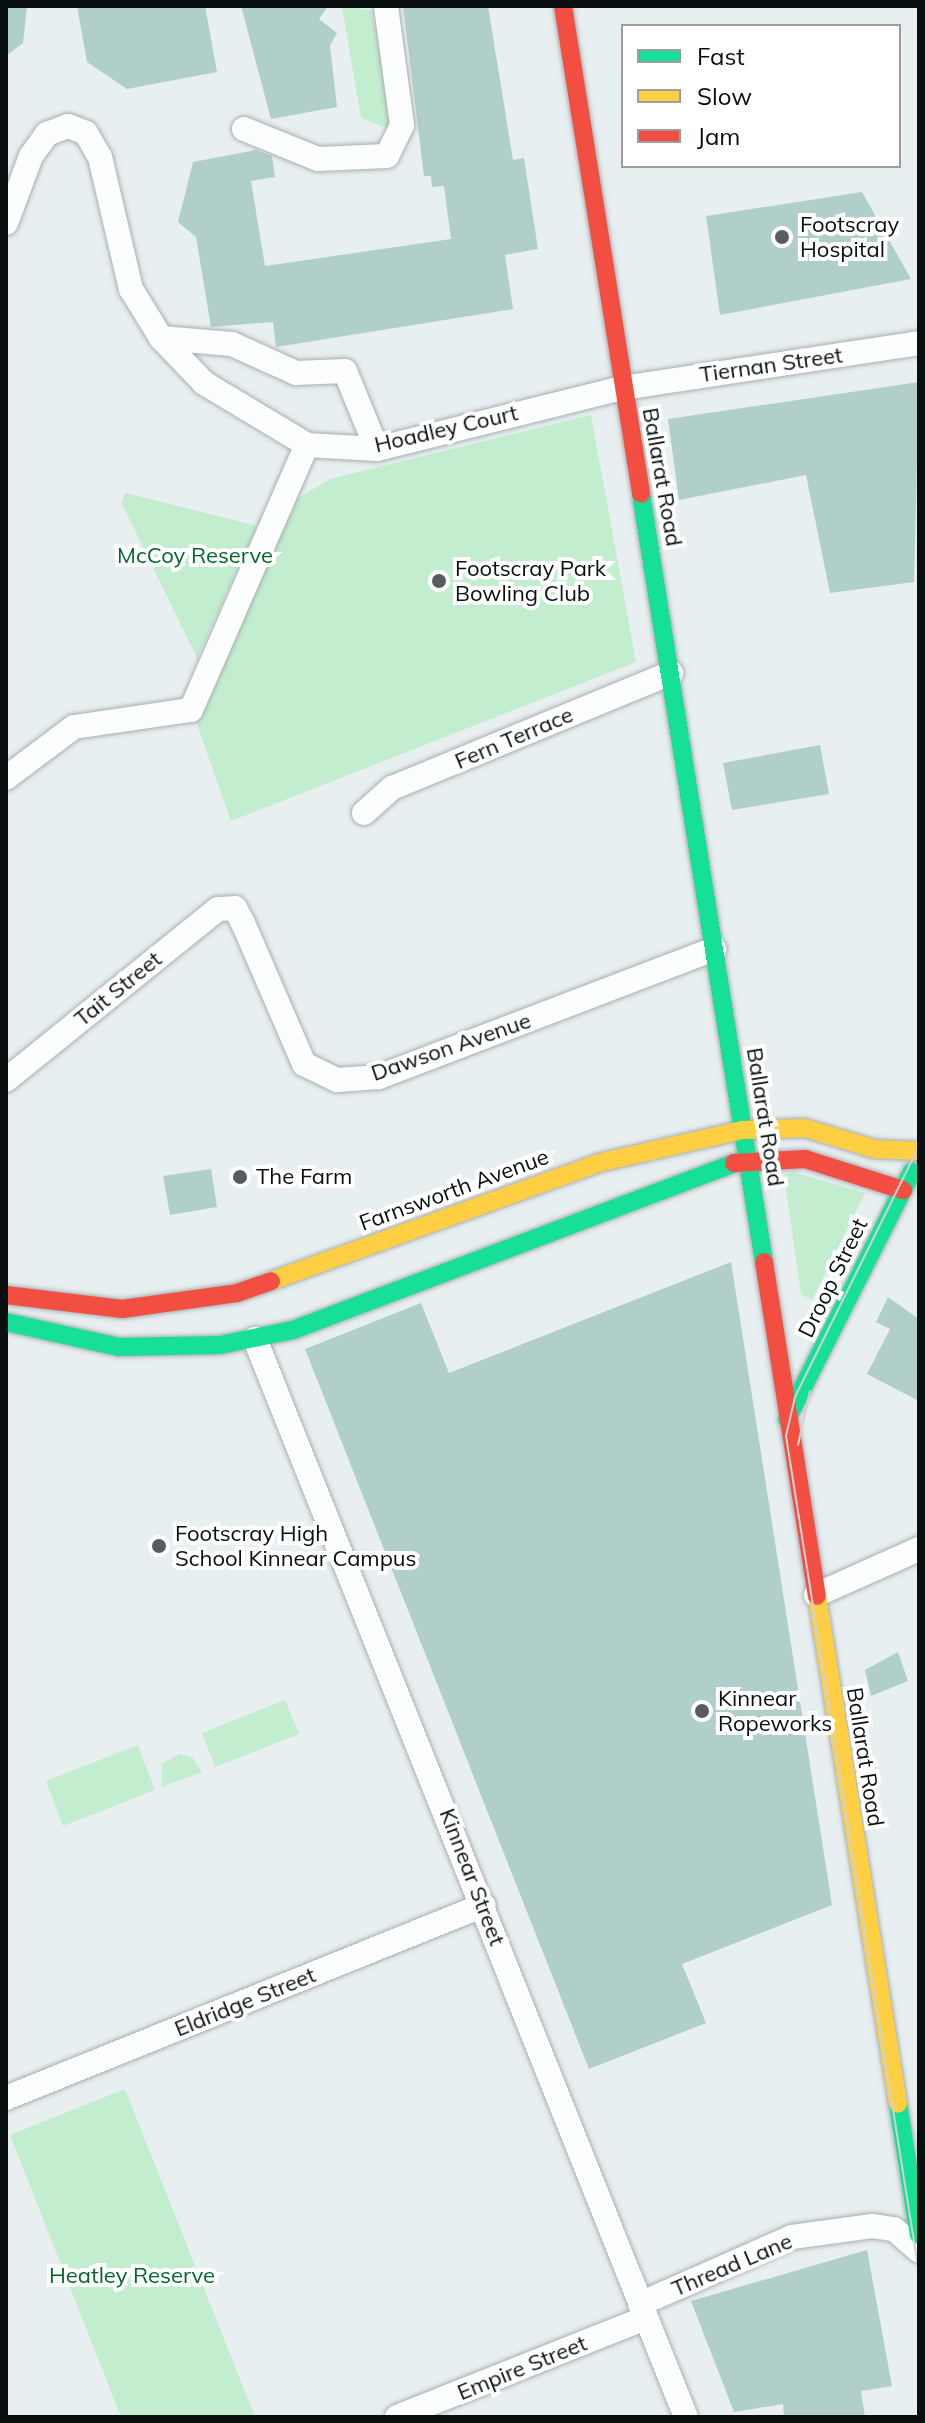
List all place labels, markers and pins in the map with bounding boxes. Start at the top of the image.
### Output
place label: Footscray Hospital [800,211,899,262]
marker: Footscray Hospital [771,226,793,248]
place label: Footscray Park Bowling Club [455,555,606,606]
marker: Footscray Park Bowling Club [430,572,448,590]
place label: The Farm [256,1164,352,1190]
marker: The Farm [231,1168,249,1186]
place label: Footscray High School Kinnear Campus [175,1520,416,1572]
marker: Footscray High School Kinnear Campus [150,1537,168,1555]
place label: Kinnear Ropeworks [718,1685,832,1736]
marker: Kinnear Ropeworks [693,1702,711,1720]

